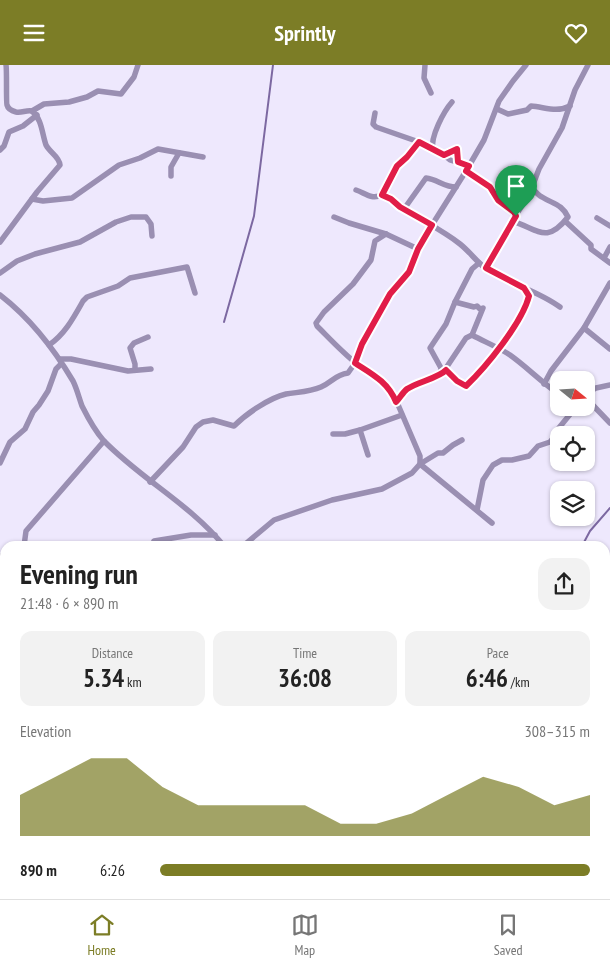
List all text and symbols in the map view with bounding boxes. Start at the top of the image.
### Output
icon: menu [20,19,48,47]
text: Sprintly [274,19,336,47]
icon: heart [562,19,590,47]
pin [495,165,537,216]
icon: arrive [502,172,530,200]
north arrow [550,371,595,416]
map controls [550,371,595,526]
button: locate [550,426,595,471]
button: layers [550,481,595,526]
text: Evening run [20,555,138,592]
button: share [538,558,590,610]
text: 21:48 · 6 × 890 m [20,593,118,613]
text: Distance [92,644,133,662]
text: Time [293,644,317,662]
text: Pace [487,644,509,662]
text: 5.34 [83,662,124,694]
text: 36:08 [278,662,332,694]
text: 6:46 [466,662,508,694]
text: km [124,673,142,691]
text: /km [508,673,530,691]
text: Elevation [20,721,71,741]
text: 308–315 m [525,721,590,741]
text: 890 m [20,860,57,880]
text: 6:26 [100,860,125,880]
tab: Home [87,911,116,959]
tab: Map [291,911,319,959]
tab: Saved [494,911,523,959]

